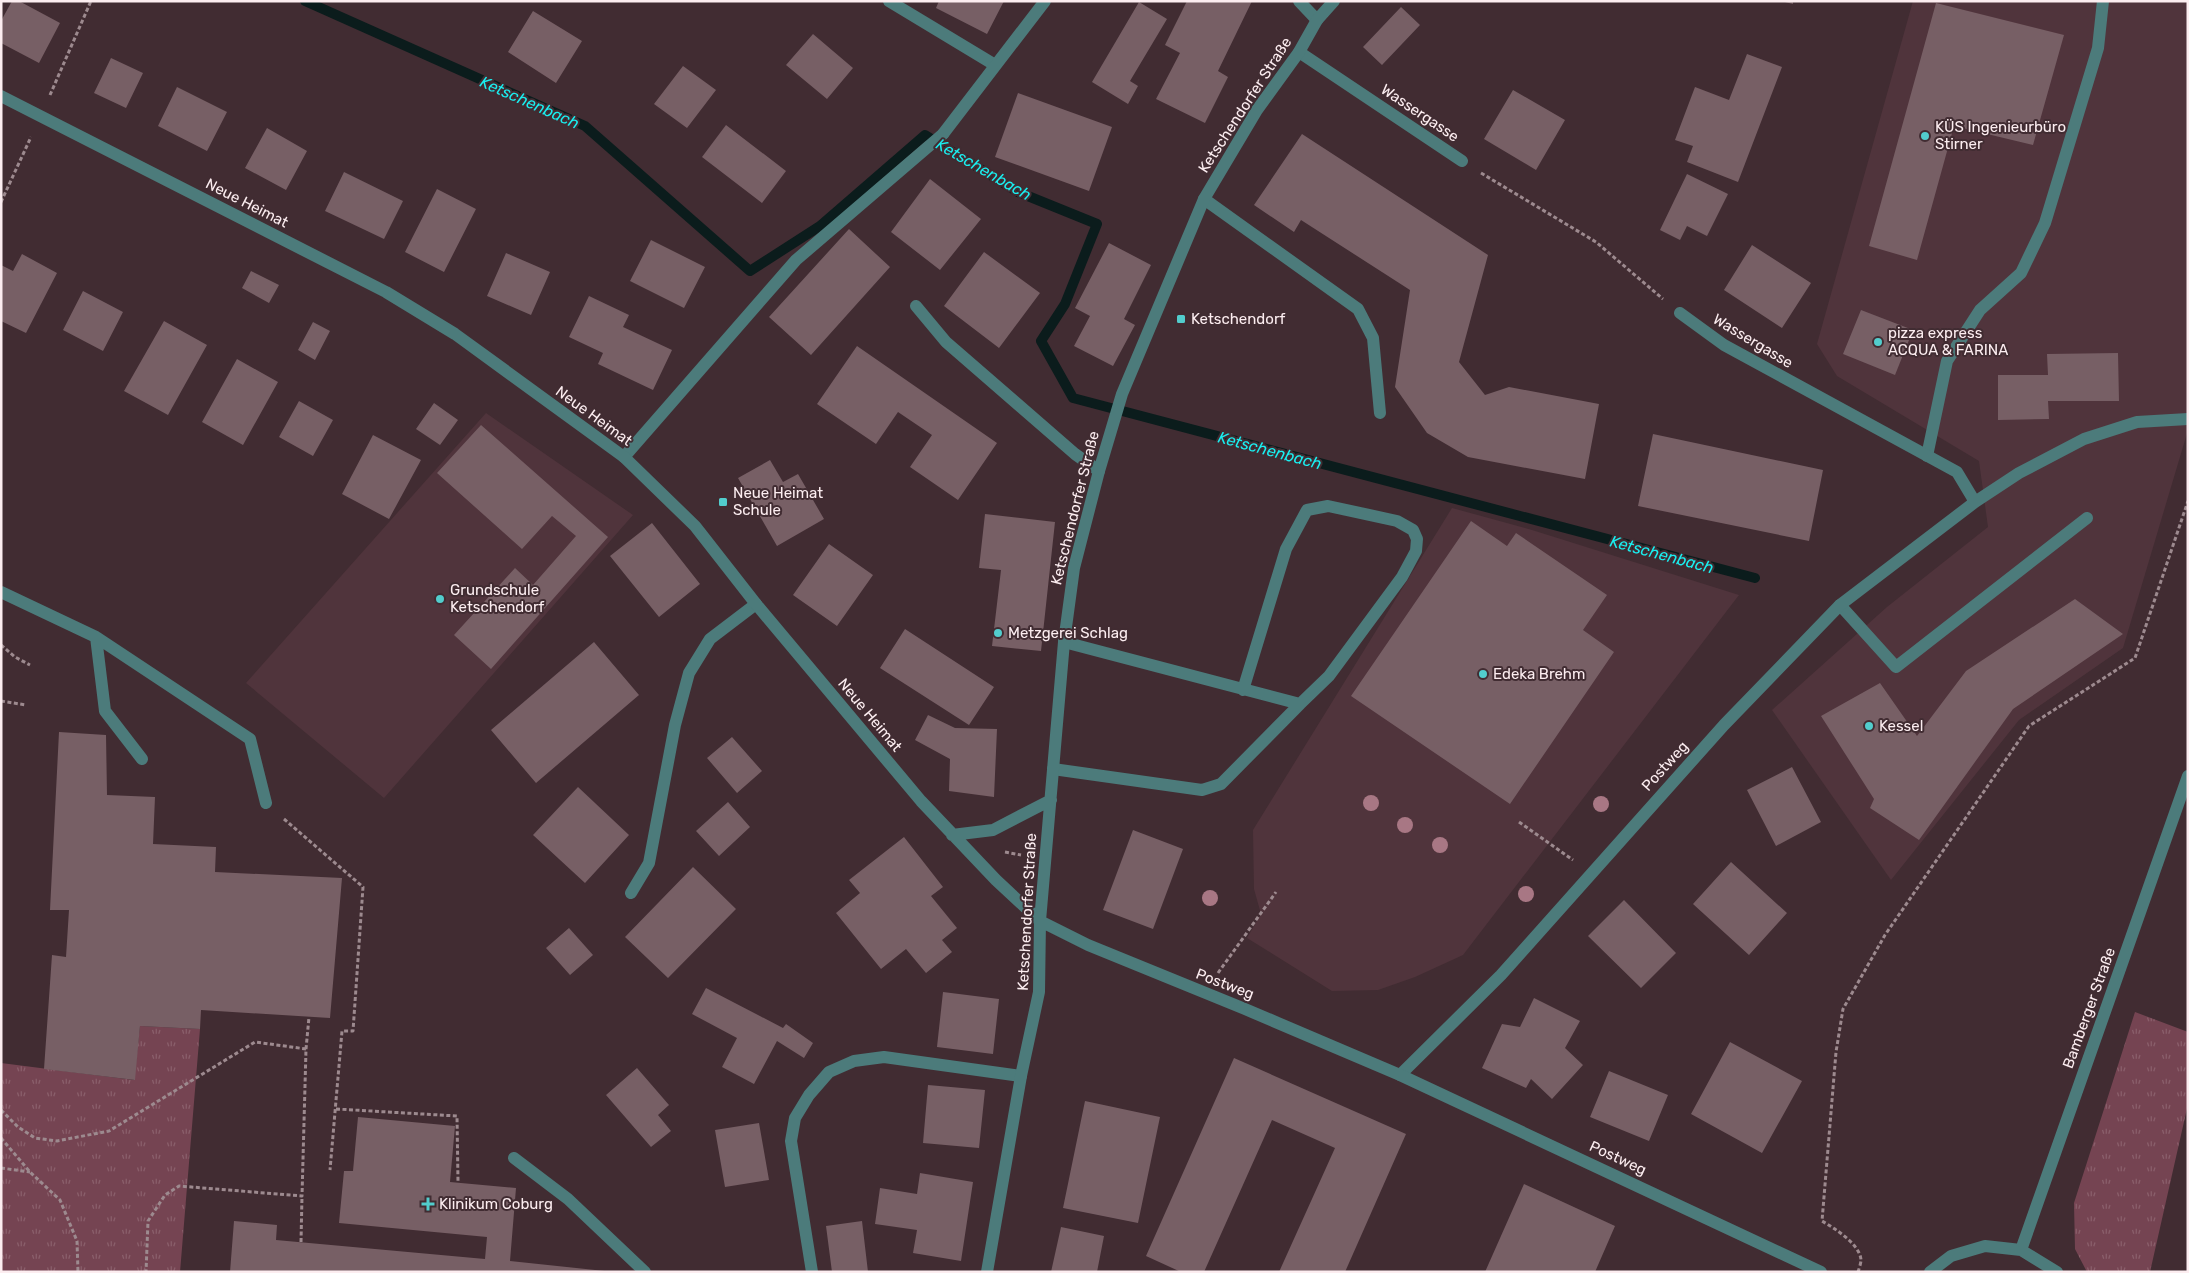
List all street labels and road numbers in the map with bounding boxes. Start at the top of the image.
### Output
street label: Ketschendorfer Straße [1194,34,1296,176]
street label: Wassergasse [1378,80,1462,146]
street label: Neue Heimat [203,175,291,232]
street label: Wassergasse [1710,310,1796,372]
street label: Neue Heimat [552,382,636,450]
street label: Ketschendorfer Straße [1047,429,1103,587]
street label: Neue Heimat [834,675,906,755]
street label: Postweg [1638,737,1692,795]
street label: Ketschendorfer Straße [1014,833,1040,991]
street label: Bamberger Straße [2059,945,2119,1071]
street label: Postweg [1193,965,1257,1003]
street label: Postweg [1587,1137,1649,1179]

